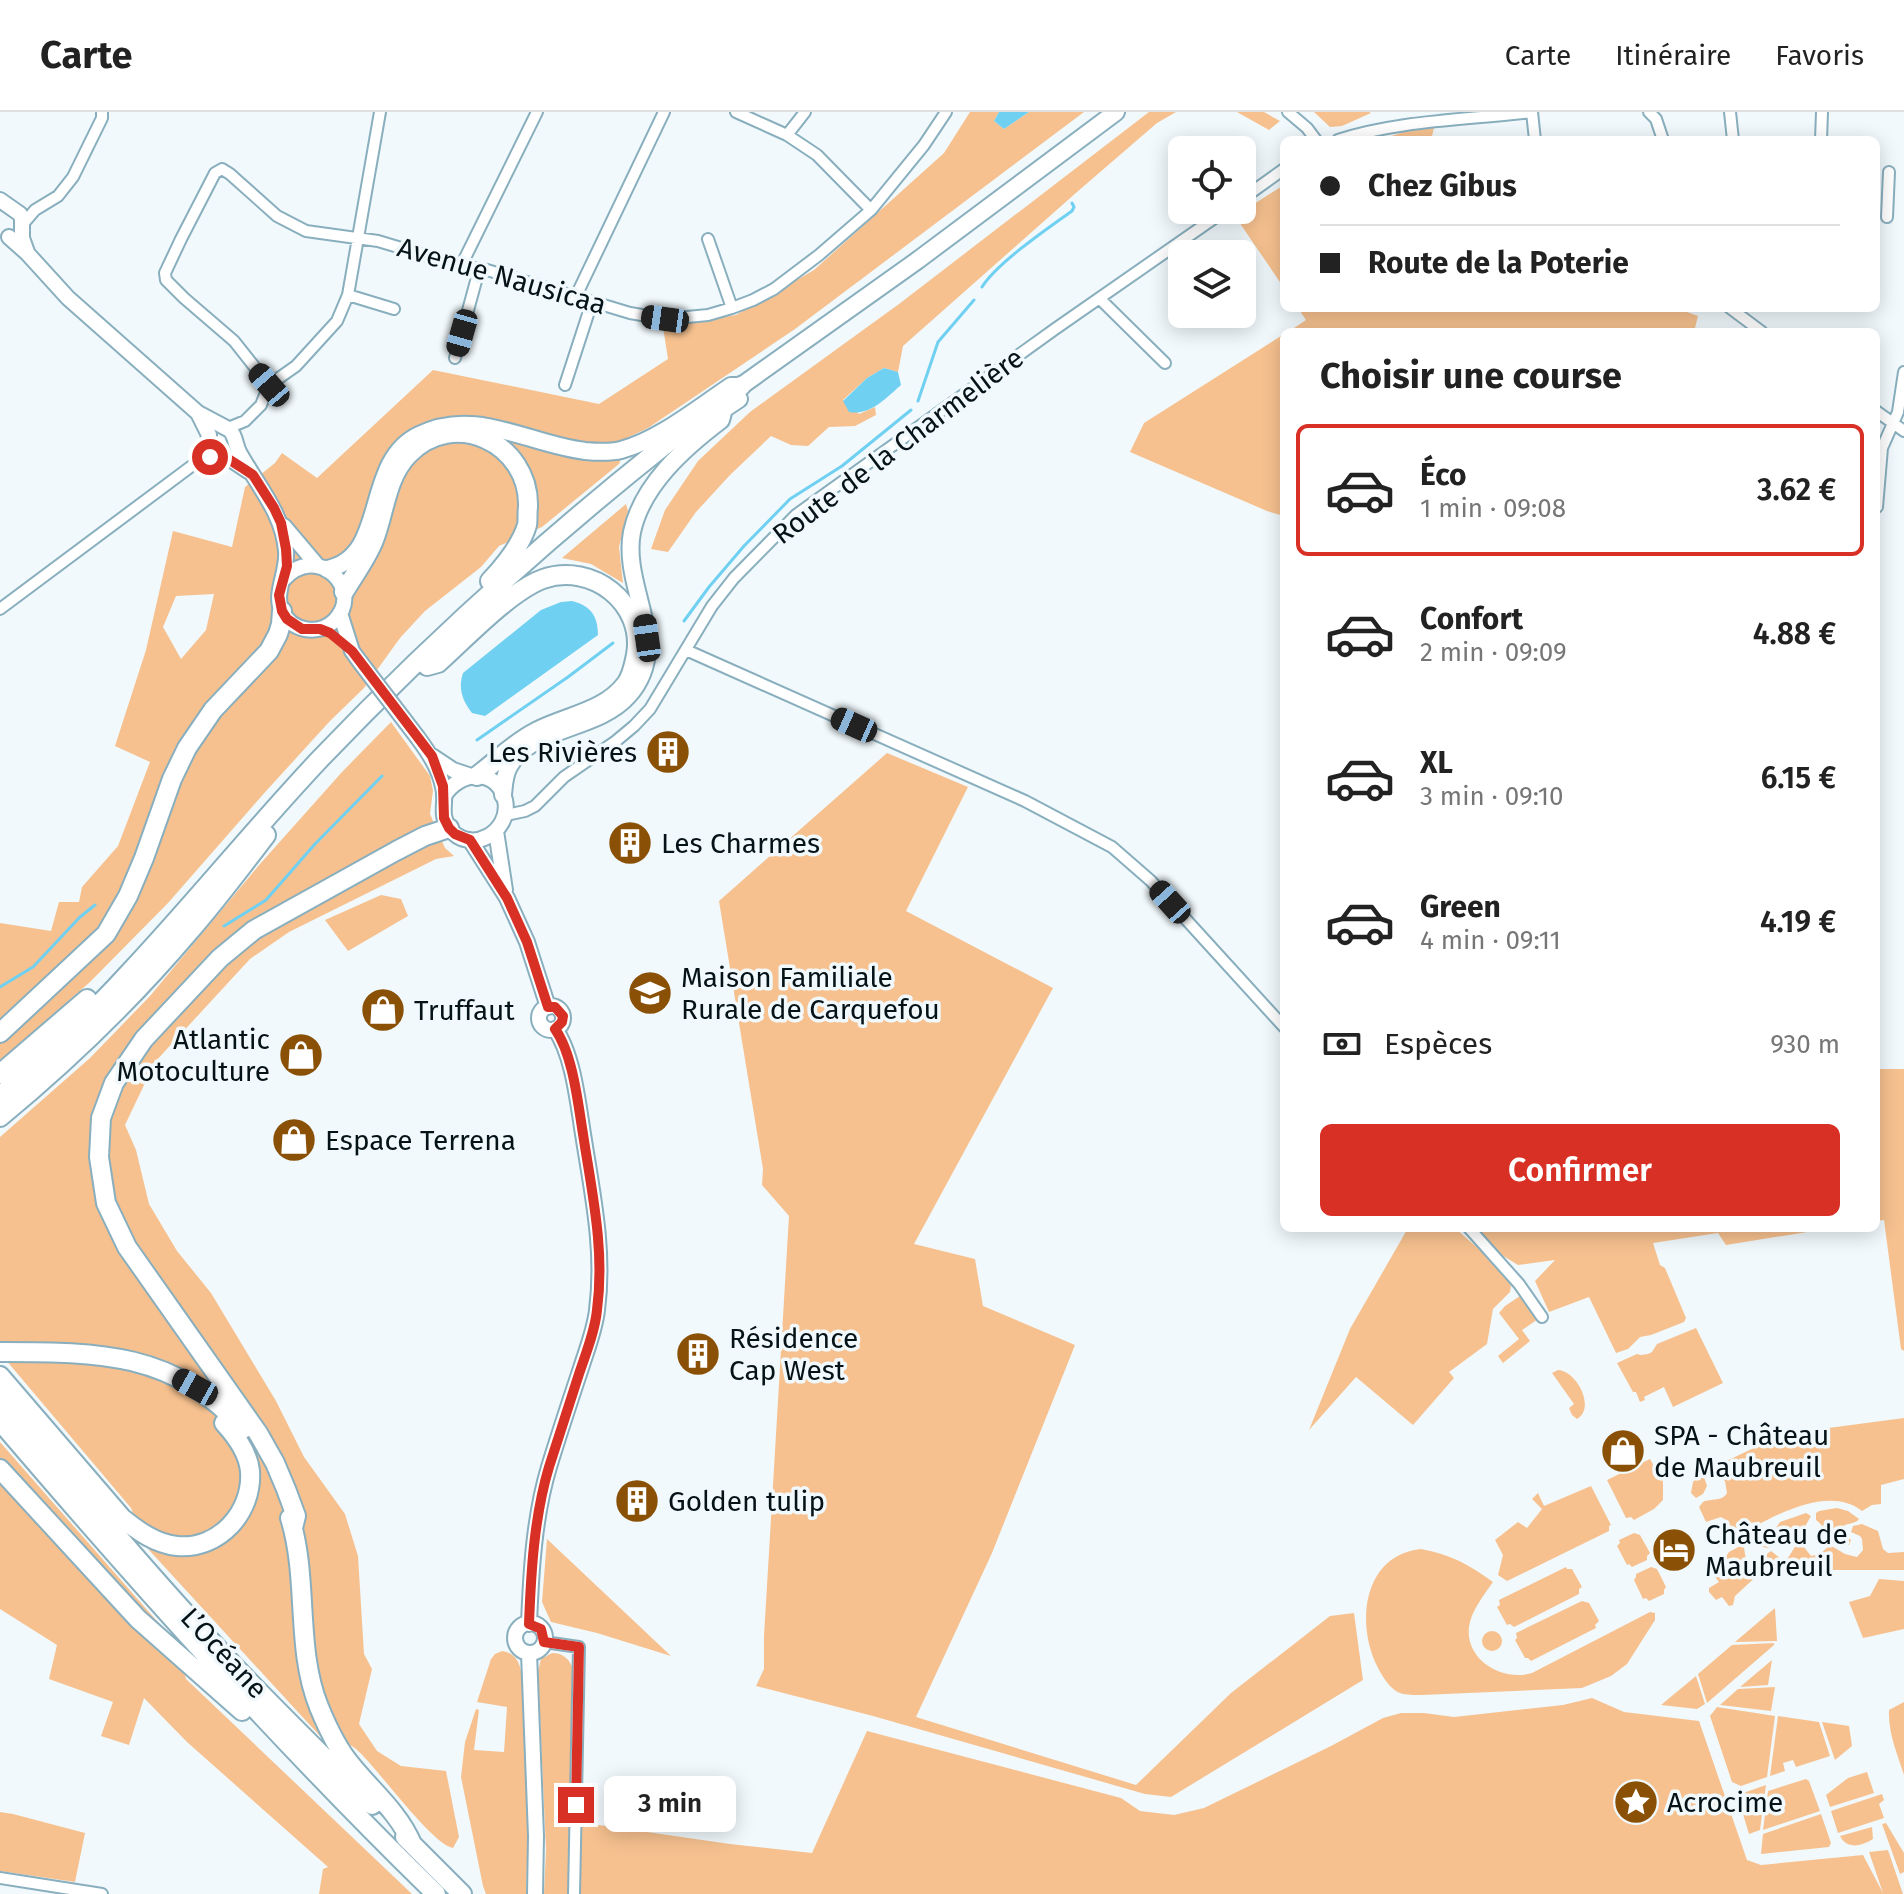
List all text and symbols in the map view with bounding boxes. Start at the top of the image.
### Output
text: Carte [40,32,133,78]
text: Carte [1505,39,1571,72]
text: Itinéraire [1615,39,1731,72]
text: Favoris [1775,39,1864,72]
map controls [1168,136,1256,328]
button: locate [1168,136,1256,224]
text: Chez Gibus [1368,168,1517,204]
street label: Avenue Nausicaa [394,230,610,322]
button: layers [1168,240,1256,328]
text: Route de la Poterie [1368,245,1629,281]
car [640,304,690,334]
car [444,307,480,359]
street label: Route de la Charmelière [766,341,1030,551]
text: Choisir une course [1320,354,1622,398]
car [244,359,294,411]
route start [192,439,228,475]
icon: car [1324,454,1396,526]
text: Éco [1420,457,1466,493]
text: 3.62 € [1757,472,1836,508]
text: 1 min · 09:08 [1420,493,1566,524]
icon: car [1324,598,1396,670]
text: Confort [1420,601,1523,637]
car [632,613,662,663]
text: 4.88 € [1753,616,1836,652]
text: 2 min · 09:09 [1420,637,1567,668]
car [827,704,881,746]
building icon: Les Rivières [644,728,692,776]
place label: Les Rivières [488,736,637,769]
icon: car [1324,742,1396,814]
text: XL [1420,745,1453,781]
text: 6.15 € [1761,760,1836,796]
text: 3 min · 09:10 [1420,781,1564,812]
building icon: Les Charmes [606,819,654,867]
place label: Les Charmes [661,827,820,860]
car [1145,876,1195,928]
icon: car [1324,886,1396,958]
text: Green [1420,889,1501,925]
text: 4.19 € [1760,904,1836,940]
text: 4 min · 09:11 [1420,925,1561,956]
place label: Maison Familiale Rurale de Carquefou [681,961,940,1026]
school or university icon: Maison Familiale Rurale de Carquefou [626,969,674,1017]
shop icon: Truffaut [359,986,407,1034]
place label: Truffaut [414,994,515,1027]
icon: cash [1320,1022,1364,1066]
place label: Atlantic Motoculture [117,1023,270,1088]
text: Espèces [1384,1026,1492,1062]
text: 930 m [1770,1029,1840,1060]
shop icon: Atlantic Motoculture [277,1031,325,1079]
shop icon: Espace Terrena [270,1116,318,1164]
place label: Espace Terrena [325,1124,516,1157]
button: Confirmer [1320,1124,1840,1216]
place label: Résidence Cap West [729,1322,858,1387]
building icon: Résidence Cap West [674,1330,722,1378]
car [168,1365,222,1409]
place label: SPA - Château de Maubreuil [1654,1419,1829,1484]
shop icon: SPA - Château de Maubreuil [1599,1427,1647,1475]
building icon: Golden tulip [613,1477,661,1525]
place label: Golden tulip [668,1485,825,1518]
place label: Château de Maubreuil [1705,1518,1848,1583]
hotel icon: Château de Maubreuil [1650,1526,1698,1574]
street label: L’Océane [174,1601,274,1705]
callout: 3 min [604,1777,736,1833]
place icon: Acrocime [1612,1778,1660,1826]
place label: Acrocime [1667,1786,1783,1819]
route end [558,1787,594,1823]
text: 3 min [638,1788,702,1819]

